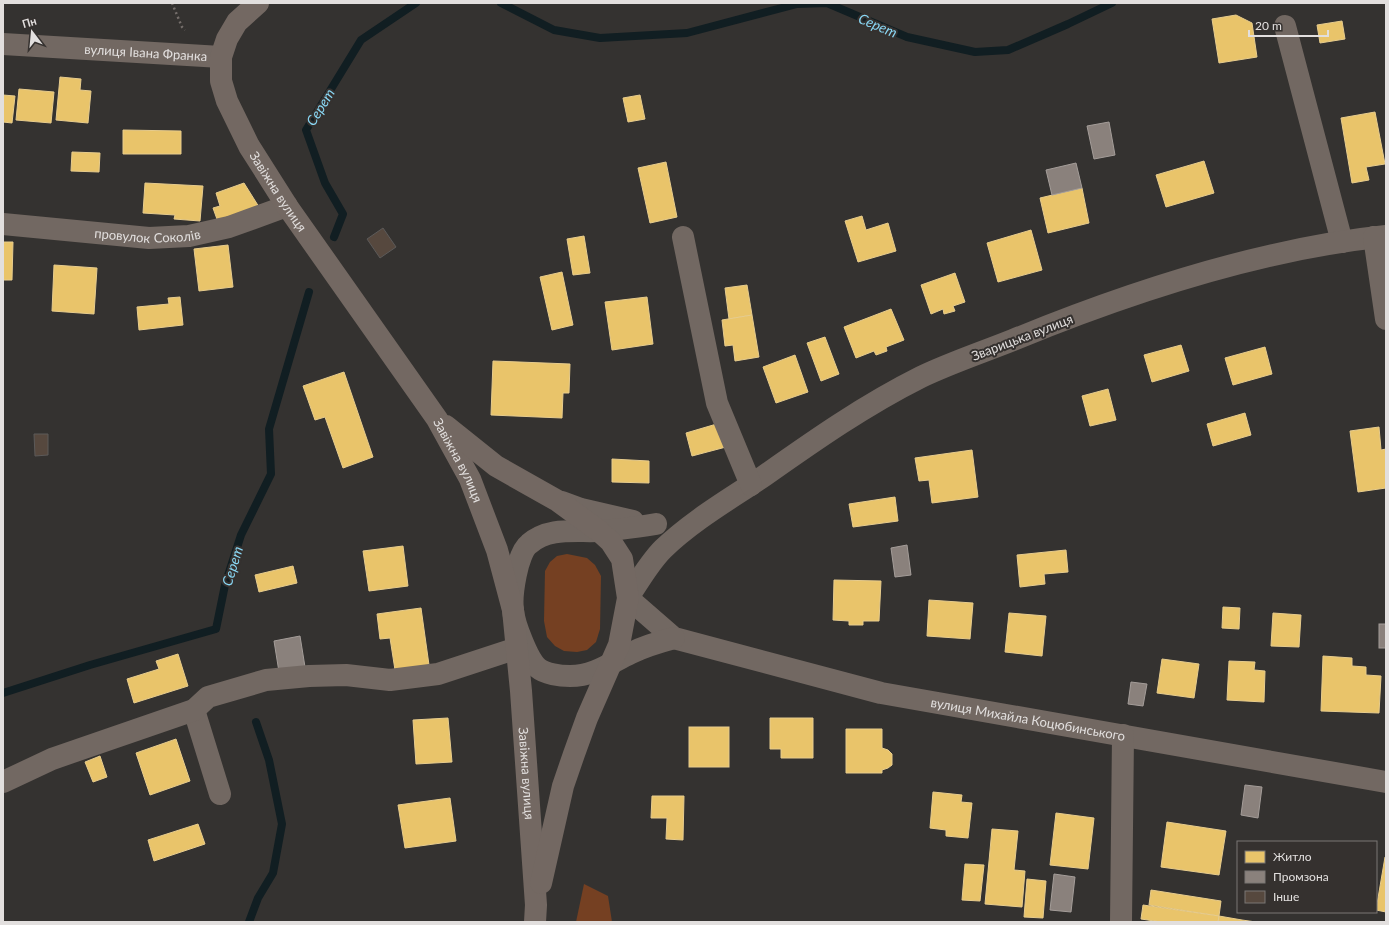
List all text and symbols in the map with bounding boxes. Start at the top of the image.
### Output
water label: Серет [856,9,900,41]
north arrow [12,12,52,52]
scale bar [1249,12,1328,38]
text: Пн [20,14,38,30]
text: 20 m [1255,18,1282,33]
street label: вулиця Івана Франка [84,41,208,64]
water label: Серет [302,85,338,129]
street label: Завіжна вулиця [246,148,310,235]
street label: провулок Соколів [94,225,202,246]
street label: Зварицька вулиця [969,310,1075,364]
street label: Завіжна вулиця [430,415,486,505]
water label: Серет [218,544,246,588]
street label: вулиця Михайла Коцюбинського [929,694,1126,744]
street label: Завіжна вулиця [516,727,538,820]
legend [1237,841,1377,913]
text: Житло [1273,849,1312,864]
text: Промзона [1273,869,1329,884]
text: Інше [1273,889,1299,904]

